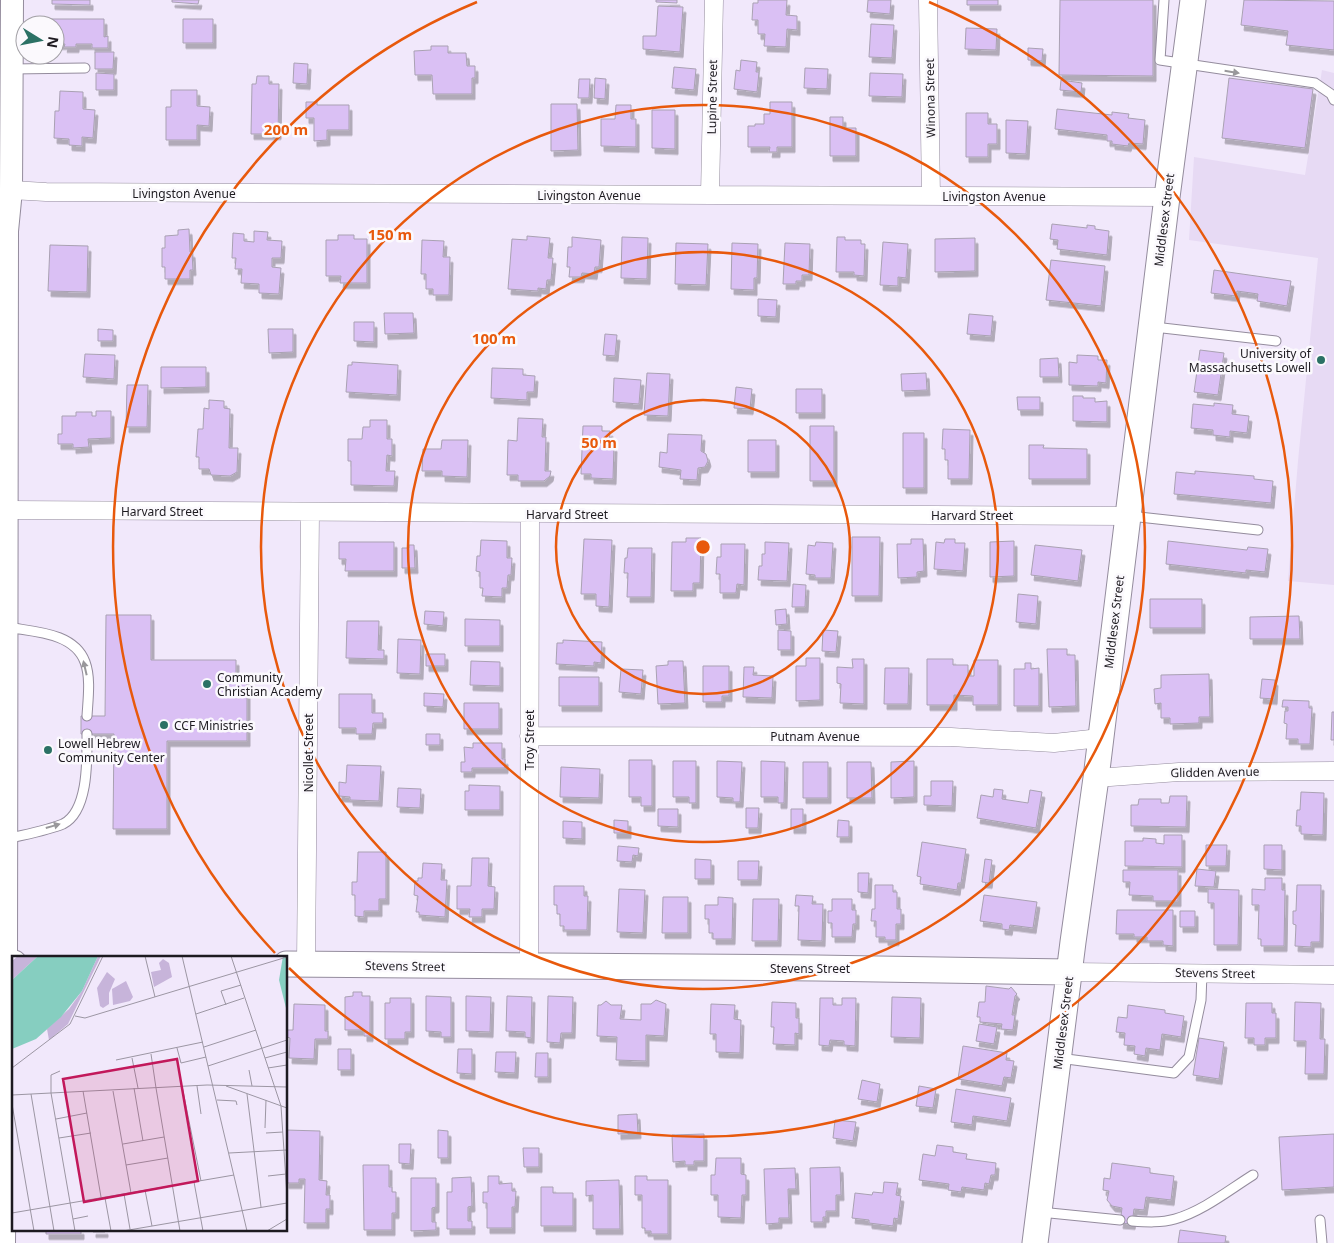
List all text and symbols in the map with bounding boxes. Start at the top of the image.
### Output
north arrow [15,15,65,65]
text: N [43,35,64,50]
street label: Winona Street [921,57,939,138]
street label: Lupine Street [703,59,721,135]
one-way arrow [1224,68,1240,76]
text: 200 m [264,119,308,139]
street label: Middlesex Street [1150,172,1178,268]
street label: Livingston Avenue [132,185,236,202]
street label: Livingston Avenue [537,187,641,204]
street label: Livingston Avenue [942,188,1046,205]
text: 150 m [368,224,412,244]
text: 100 m [472,328,516,348]
place label: University of Massachusetts Lowell [1189,345,1312,376]
marker: University of Massachusetts Lowell [1315,354,1327,366]
text: 50 m [581,432,617,452]
street label: Harvard Street [121,503,204,520]
street label: Harvard Street [526,506,609,523]
street label: Harvard Street [931,507,1014,524]
centre of rings [694,538,712,556]
street label: Middlesex Street [1100,574,1128,670]
one-way arrow [81,660,89,675]
place label: Community Christian Academy [217,669,323,700]
marker: Community Christian Academy [201,678,213,690]
street label: Troy Street [521,709,538,770]
street label: Nicollet Street [300,713,317,793]
place label: CCF Ministries [174,717,254,734]
marker: CCF Ministries [158,719,170,731]
street label: Putnam Avenue [770,728,860,745]
place label: Lowell Hebrew Community Center [58,735,165,766]
marker: Lowell Hebrew Community Center [42,744,54,756]
street label: Glidden Avenue [1170,763,1260,781]
one-way arrow [46,822,61,830]
inset map [12,956,288,1230]
street label: Stevens Street [365,957,446,975]
street label: Stevens Street [770,960,851,977]
street label: Stevens Street [1175,964,1256,982]
street label: Middlesex Street [1049,975,1077,1071]

